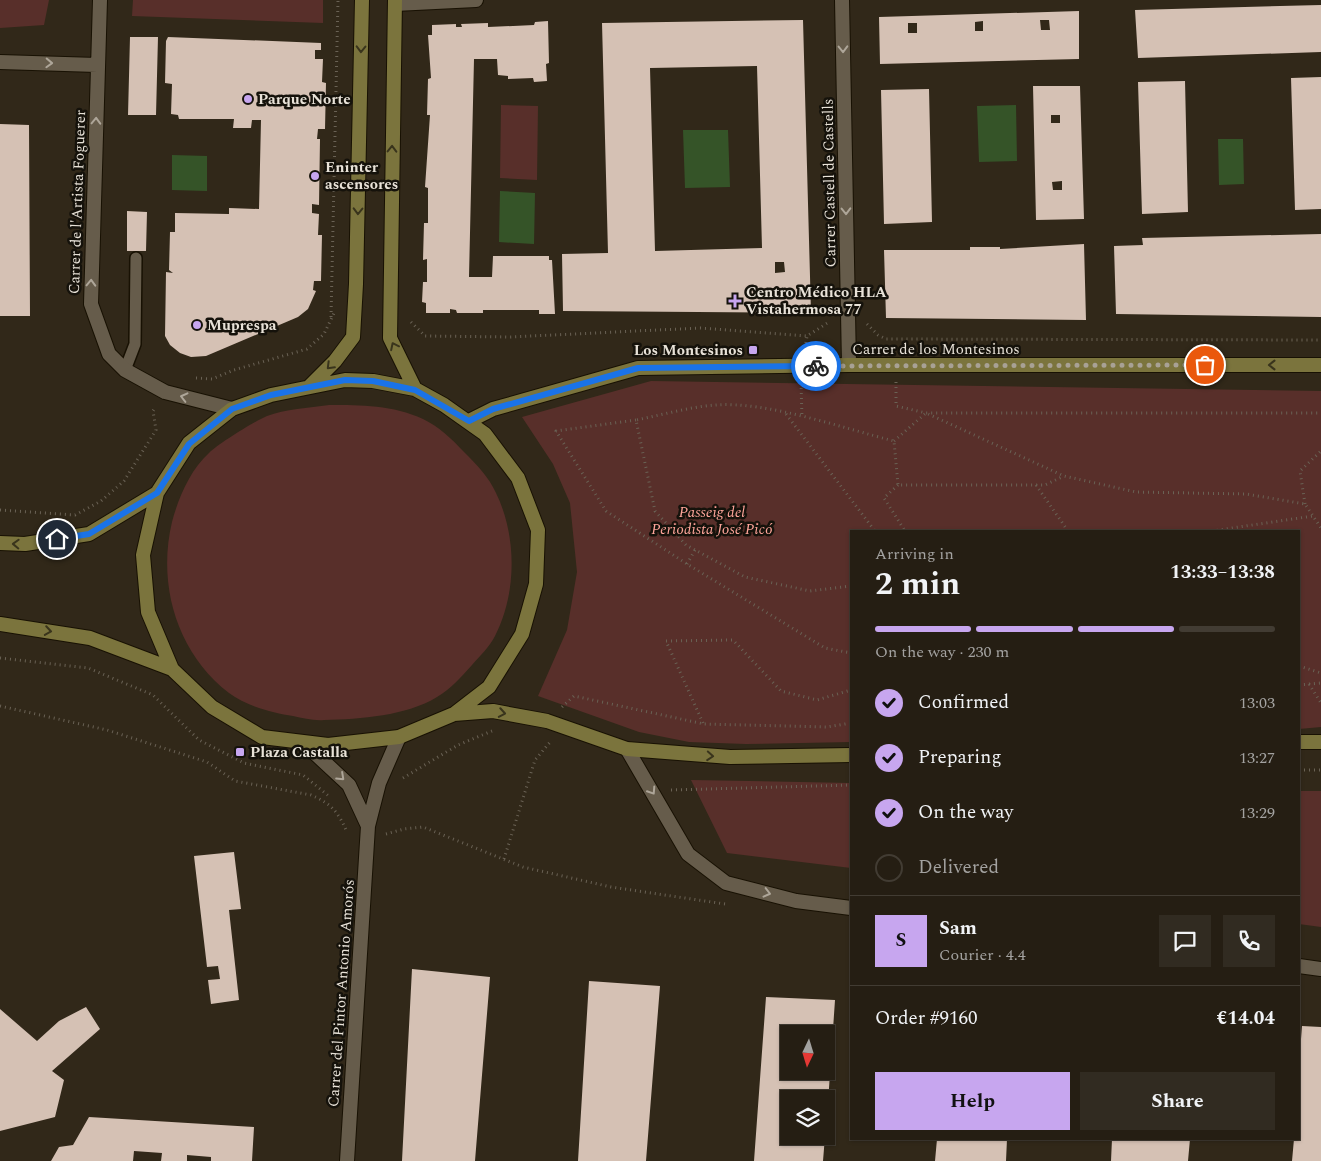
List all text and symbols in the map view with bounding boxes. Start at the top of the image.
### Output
one-way arrow [356,45,366,53]
one-way arrow [838,45,848,53]
one-way arrow [45,58,53,68]
place label: Parque Norte [258,88,351,111]
marker: Parque Norte [242,93,254,105]
street label: Carrer Castell de Castells [817,98,842,267]
street label: Carrer de l'Artista Foguerer [63,109,92,295]
one-way arrow [90,117,101,125]
one-way arrow [387,145,397,152]
place label: Eninter ascensores [325,156,398,196]
marker: Eninter ascensores [309,170,321,182]
one-way arrow [353,208,363,215]
one-way arrow [841,208,851,215]
one-way arrow [86,279,96,287]
place label: Centro Médico HLA Vistahermosa 77 [746,281,887,321]
marker: Centro Médico HLA Vistahermosa 77 [728,294,742,308]
place label: Muprespa [207,314,277,337]
marker: Muprespa [191,319,203,331]
street label: Carrer de los Montesinos [852,338,1020,361]
place label: Los Montesinos [634,339,743,362]
courier [791,341,841,391]
one-way arrow [390,342,400,351]
marker: Los Montesinos [747,344,759,356]
pin [1184,344,1226,386]
icon: bag [1191,351,1219,379]
icon: bike [802,352,830,380]
one-way arrow [327,360,336,369]
one-way arrow [1268,360,1276,370]
one-way arrow [180,392,189,403]
park label: Passeig del Periodista José Picó [651,501,773,541]
pin [36,518,78,560]
icon: home [43,525,71,553]
one-way arrow [11,538,19,549]
text: Arriving in [875,542,954,566]
text: 13:33–13:38 [1170,558,1275,587]
text: 2 min [875,560,960,609]
one-way arrow [44,626,53,636]
text: On the way · 230 m [875,640,1009,664]
text: Confirmed [918,688,1009,717]
icon: check [875,689,903,717]
text: 13:03 [1239,691,1275,715]
one-way arrow [498,708,507,718]
place label: Plaza Castalla [250,741,348,764]
text: Preparing [918,743,1002,772]
icon: check [875,744,903,772]
marker: Plaza Castalla [234,746,246,758]
text: 13:27 [1239,746,1275,770]
one-way arrow [707,750,715,761]
one-way arrow [335,771,344,780]
one-way arrow [646,785,655,795]
text: On the way [918,798,1014,827]
icon: check [875,799,903,827]
text: 13:29 [1239,801,1275,825]
text: Delivered [918,853,999,882]
street label: Carrer del Pintor Antonio Amorós [322,878,361,1108]
one-way arrow [762,887,771,898]
text: Sam [939,914,977,943]
button: chat [1159,915,1211,967]
button: phone [1223,915,1275,967]
text: S [896,926,906,955]
text: Courier · 4.4 [939,943,1026,967]
text: Order #9160 [875,1004,978,1033]
text: €14.04 [1217,1004,1275,1033]
north arrow [780,1025,835,1080]
map controls [780,1025,835,1145]
button: Help [875,1072,1070,1130]
button: Share [1080,1072,1275,1130]
button: layers [780,1090,835,1145]

